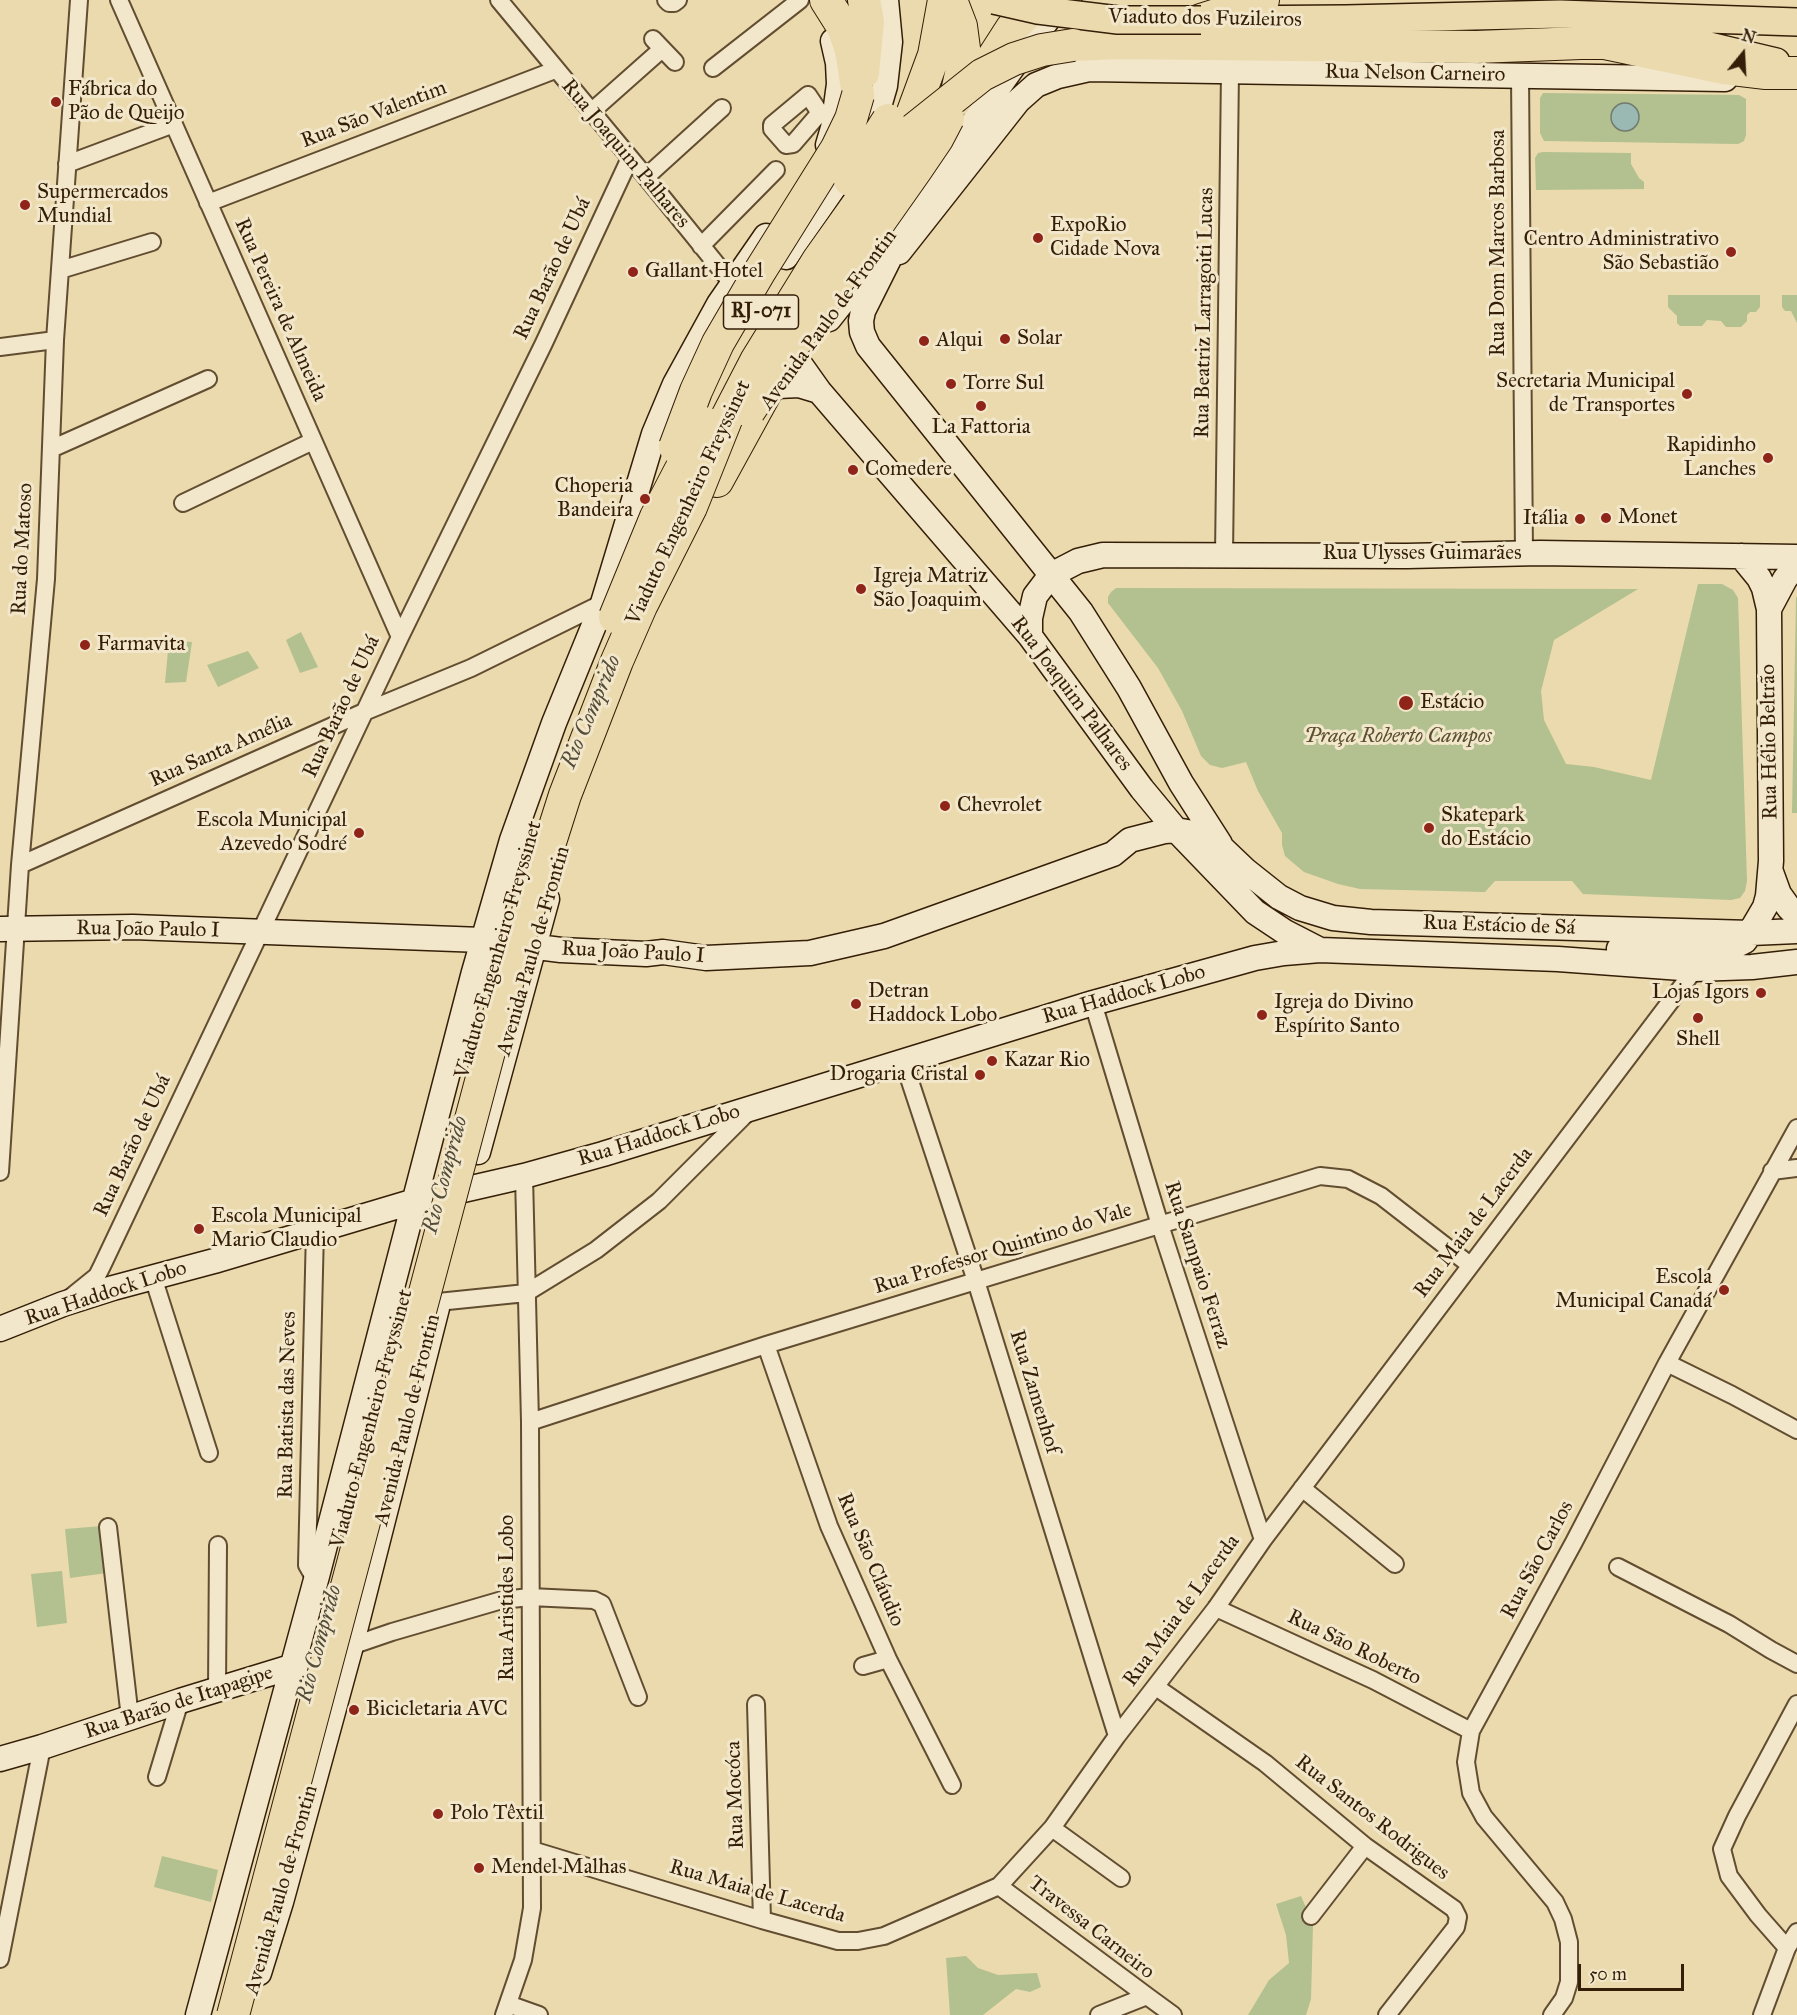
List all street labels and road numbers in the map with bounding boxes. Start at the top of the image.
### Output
street label: Viaduto dos Fuzileiros [1108,5,1302,33]
street label: Rua Nelson Carneiro [1324,60,1506,88]
street label: Rua Joaquim Palhares [555,74,695,234]
street label: Rua São Valentim [298,76,450,154]
street label: Rua Dom Marcos Barbosa [1486,130,1512,356]
street label: Rua Beatriz Larragoiti Lucas [1190,187,1220,439]
street label: Rua Barão de Ubá [509,194,597,344]
street label: Rua Pereira de Almeida [228,214,332,406]
street label: Avenida Paulo de Frontin [755,225,903,415]
road number: RJ-071 [724,295,798,329]
street label: Viaduto Engenheiro Freyssinet [621,377,757,629]
street label: Rua do Matoso [7,482,39,616]
street label: Rua Ulysses Guimarães [1322,541,1522,567]
street label: Rua Joaquim Palhares [1005,612,1137,776]
street label: Rua Barão de Ubá [298,632,386,782]
street label: Rua Hélio Beltrão [1756,664,1784,820]
street label: Rua Santa Amélia [146,708,296,794]
street label: Viaduto Engenheiro Freyssinet [450,818,548,1082]
street label: Avenida Paulo de Frontin [492,843,576,1059]
street label: Rua Estácio de Sá [1422,911,1576,941]
street label: Rua João Paulo I [76,916,220,944]
street label: Rua João Paulo I [561,937,705,969]
street label: Rua Haddock Lobo [1040,960,1208,1030]
street label: Rua Barão de Ubá [89,1071,177,1221]
street label: Rua Haddock Lobo [575,1099,743,1173]
street label: Rua Maia de Lacerda [1409,1143,1539,1303]
street label: Rua Sampaio Ferraz [1158,1178,1236,1352]
street label: Rua Professor Quintino do Vale [871,1198,1135,1300]
street label: Rua Haddock Lobo [22,1256,190,1332]
street label: Viaduto Engenheiro Freyssinet [325,1287,419,1551]
street label: Rua Batista das Neves [274,1311,302,1499]
street label: Avenida Paulo de Frontin [370,1312,446,1528]
street label: Rua Zamenhof [1003,1327,1065,1457]
street label: Rua São Cláudio [831,1490,909,1630]
street label: Rua São Carlos [1496,1497,1580,1623]
street label: Rua Aristides Lobo [495,1515,521,1681]
street label: Rua Maia de Lacerda [1118,1530,1246,1692]
street label: Rua São Roberto [1283,1605,1425,1691]
street label: Rua Barão de Itapagipe [82,1661,276,1745]
street label: Rua Mocóca [722,1740,750,1850]
street label: Rua Santos Rodrigues [1290,1750,1454,1886]
street label: Avenida Paulo de Frontin [240,1782,324,1998]
street label: Rua Maia de Lacerda [666,1855,848,1929]
street label: Travessa Carneiro [1023,1871,1159,1985]

